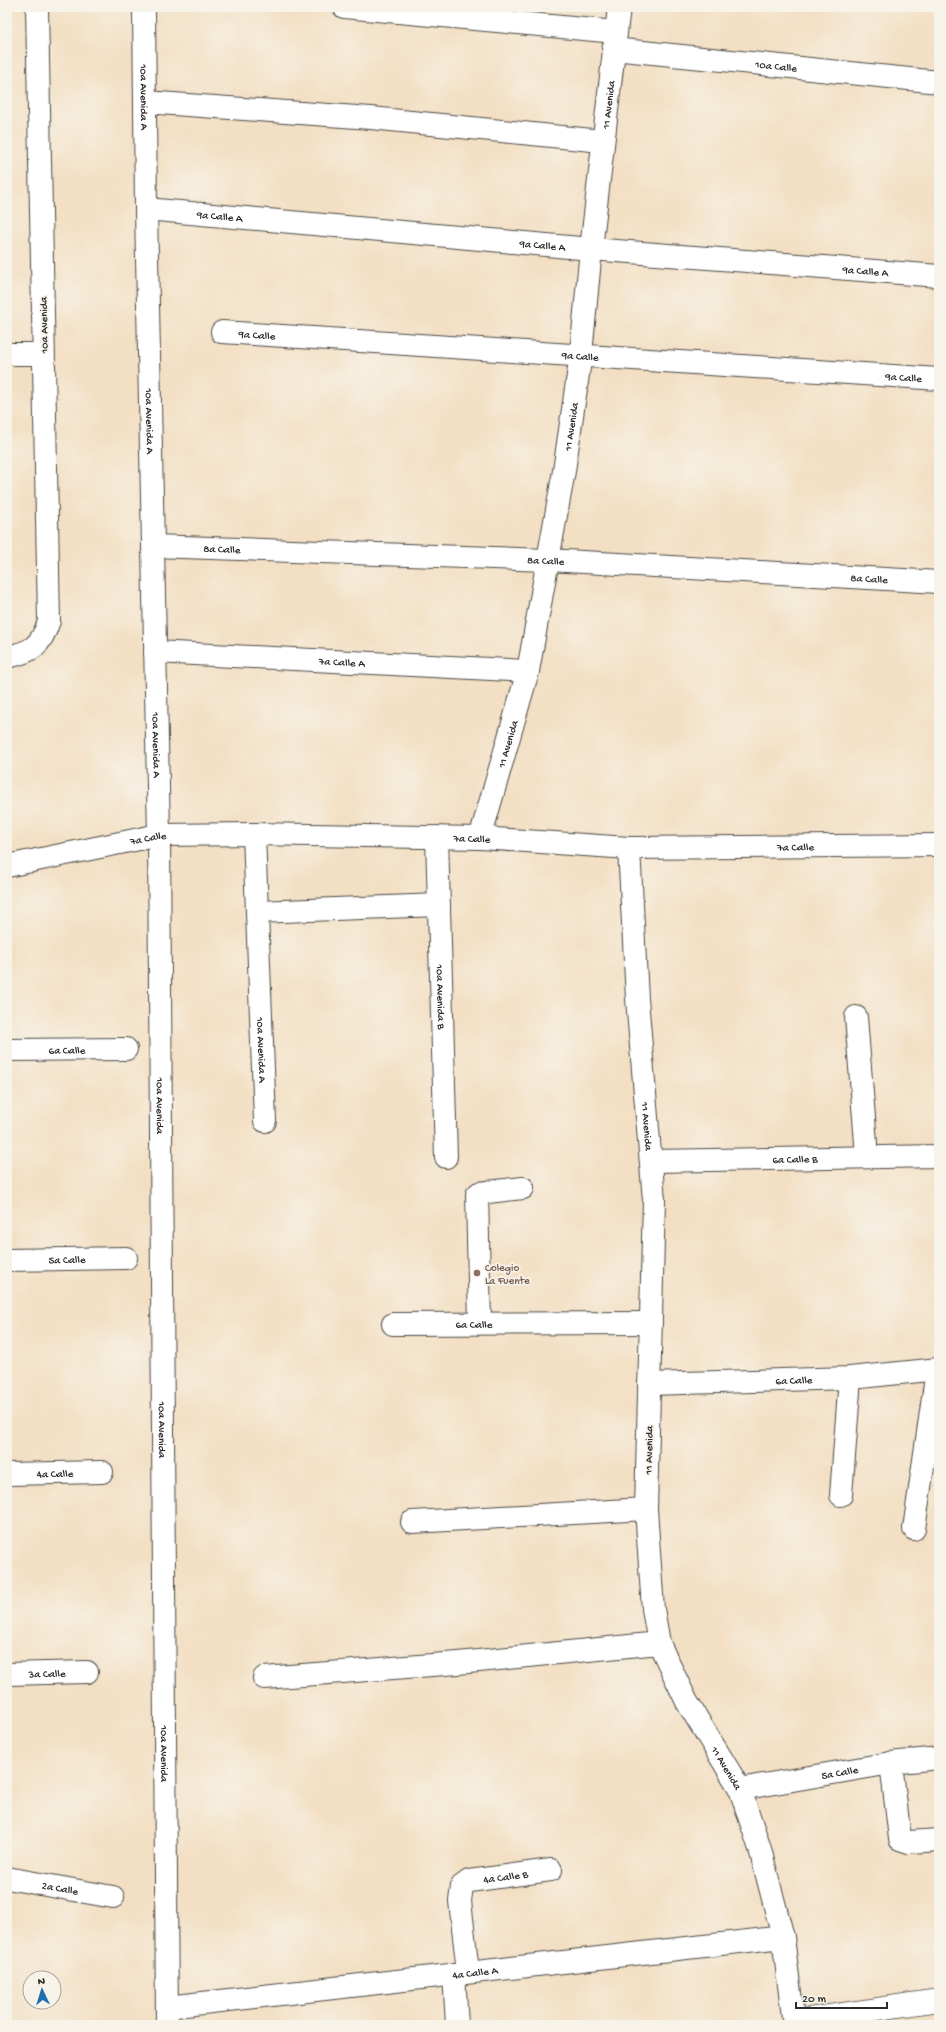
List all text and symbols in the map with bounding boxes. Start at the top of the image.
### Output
street label: 10a Calle [753,59,798,76]
street label: 10a Avenida A [137,63,149,130]
street label: 11 Avenida [601,79,619,131]
street label: 9a Calle A [195,209,243,226]
street label: 9a Calle A [518,238,566,255]
street label: 9a Calle A [841,264,889,280]
street label: 10a Avenida [38,296,52,354]
street label: 9a Calle [237,329,276,343]
street label: 9a Calle [560,350,599,365]
street label: 9a Calle [884,371,923,386]
street label: 10a Avenida A [142,387,155,454]
street label: 11 Avenida [563,401,582,453]
street label: 8a Calle [203,544,241,557]
street label: 8a Calle [527,555,565,569]
street label: 8a Calle [850,573,888,587]
street label: 7a Calle A [317,656,366,671]
street label: 10a Avenida A [148,711,162,778]
street label: 11 Avenida [496,718,522,770]
street label: 7a Calle [128,831,167,849]
street label: 7a Calle [452,834,491,847]
street label: 7a Calle [776,842,814,855]
street label: 10a Avenida B [433,963,446,1030]
street label: 10a Avenida A [253,1016,268,1084]
street label: 6a Calle [48,1045,86,1058]
street label: 10a Avenida [153,1076,165,1135]
street label: 11 Avenida [638,1101,654,1152]
street label: 6a Calle B [772,1154,818,1167]
street label: 5a Calle [48,1255,86,1267]
place label: Colegio La Fuente [485,1263,530,1288]
marker: Colegio La Fuente [472,1268,482,1278]
street label: 6a Calle [456,1320,493,1332]
street label: 6a Calle [775,1375,813,1388]
street label: 10a Avenida [155,1400,167,1459]
street label: 11 Avenida [644,1425,656,1475]
street label: 4a Calle [37,1469,74,1481]
street label: 3a Calle [27,1669,66,1681]
street label: 10a Avenida [157,1724,169,1783]
street label: 11 Avenida [707,1744,744,1793]
street label: 5a Calle [821,1765,860,1783]
street label: 4a Calle B [483,1869,529,1887]
street label: 2a Calle [41,1880,79,1899]
street label: 4a Calle A [452,1965,499,1983]
north arrow [22,1970,62,2010]
text: N [37,1976,45,1988]
scale bar [796,1984,887,2010]
text: 20 m [802,1993,827,2007]

